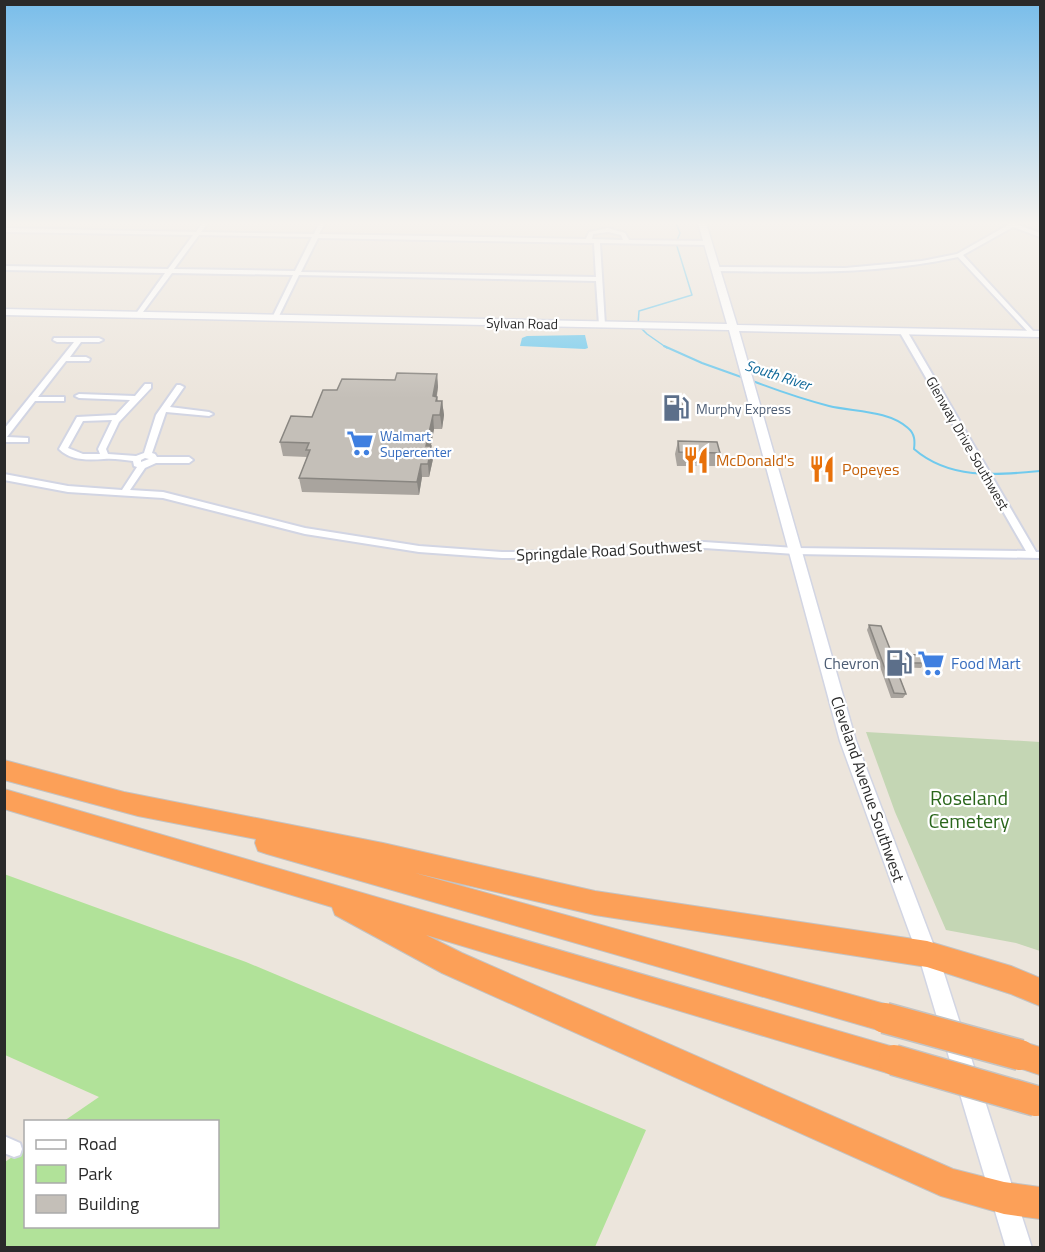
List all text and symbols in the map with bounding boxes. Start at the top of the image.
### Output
street label: Sylvan Road [486,312,558,334]
water label: South River [742,354,816,397]
street label: Glenway Drive Southwest [921,372,1015,514]
fuel station icon: Murphy Express [661,393,691,423]
place label: Murphy Express [696,398,791,419]
place label: Walmart Supercenter [380,425,452,462]
supermarket icon: Walmart Supercenter [345,428,375,458]
restaurant icon: McDonald's [681,445,711,475]
place label: McDonald's [716,448,795,472]
restaurant icon: Popeyes [807,454,837,484]
place label: Popeyes [842,457,899,481]
street label: Springdale Road Southwest [516,533,703,567]
fuel station icon: Chevron [884,648,914,678]
supermarket icon: Food Mart [916,648,946,678]
place label: Chevron [824,651,879,675]
place label: Food Mart [951,651,1021,675]
street label: Cleveland Avenue Southwest [825,693,911,885]
park label: Roseland Cemetery [928,782,1010,836]
legend [24,1120,219,1228]
text: Road [78,1130,117,1157]
text: Park [78,1160,113,1187]
text: Building [78,1190,139,1217]

